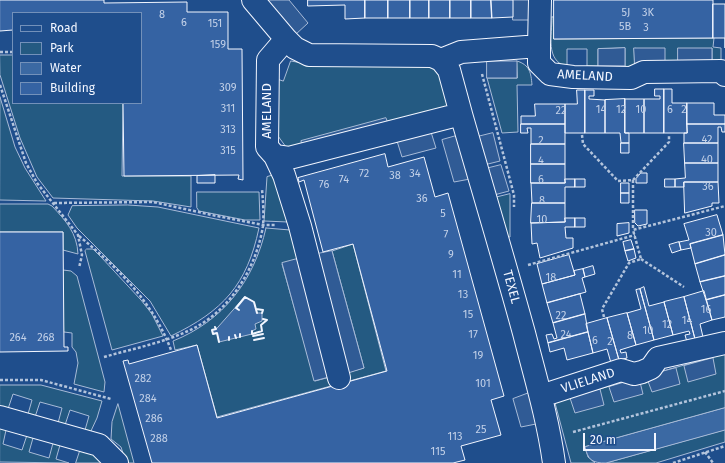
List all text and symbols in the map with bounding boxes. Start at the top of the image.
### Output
house number: 5J [622,6,630,20]
house number: 3K [642,6,654,20]
house number: 8 [159,8,165,22]
legend [12,12,142,104]
house number: 6 [181,16,187,30]
house number: 151 [208,17,222,31]
house number: 5B [619,20,631,34]
text: Road [50,21,78,35]
house number: 3 [643,21,649,35]
house number: 159 [210,38,226,52]
text: Park [50,41,74,55]
text: Water [50,61,81,75]
street label: AMELAND [557,67,613,85]
text: Building [50,81,95,95]
house number: 309 [219,81,237,95]
street label: AMELAND [259,83,275,139]
house number: 311 [221,102,235,116]
house number: 14 [596,103,606,117]
house number: 12 [616,103,626,117]
house number: 10 [636,103,646,117]
house number: 6 [667,103,673,117]
house number: 2 [681,103,687,117]
house number: 22 [556,104,566,118]
house number: 313 [220,123,236,137]
house number: 42 [701,133,713,147]
house number: 2 [538,134,544,148]
house number: 315 [220,144,236,158]
house number: 40 [701,153,713,167]
house number: 4 [538,154,544,168]
house number: 72 [359,167,369,181]
house number: 34 [409,167,421,181]
house number: 38 [389,169,401,183]
house number: 74 [339,173,349,187]
house number: 6 [538,173,544,187]
house number: 76 [319,178,329,192]
house number: 36 [702,180,714,194]
house number: 36 [416,192,428,206]
house number: 8 [539,194,545,208]
house number: 5 [440,207,446,221]
house number: 10 [537,213,547,227]
house number: 30 [705,226,717,240]
house number: 7 [444,228,448,242]
house number: 9 [448,248,454,262]
house number: 11 [452,268,462,282]
street label: TEXEL [499,269,523,305]
house number: 18 [546,271,556,285]
house number: 13 [458,288,468,302]
house number: 16 [701,303,711,317]
house number: 15 [463,308,473,322]
house number: 22 [556,309,566,323]
house number: 14 [682,314,692,328]
house number: 12 [662,318,672,332]
house number: 10 [643,324,653,338]
house number: 17 [468,328,478,342]
house number: 24 [561,328,571,342]
house number: 8 [627,329,633,343]
house number: 264 [9,331,27,345]
house number: 268 [37,331,55,345]
house number: 6 [592,334,598,348]
house number: 2 [607,335,613,349]
house number: 19 [473,349,483,363]
street label: VLIELAND [559,365,617,397]
house number: 282 [135,372,151,386]
house number: 101 [475,377,491,391]
house number: 284 [139,392,157,406]
house number: 286 [145,412,163,426]
house number: 25 [476,423,486,437]
scale bar [585,425,658,451]
house number: 113 [448,430,462,444]
house number: 288 [150,432,168,446]
text: 20 m [590,433,616,447]
house number: 115 [431,445,445,459]

